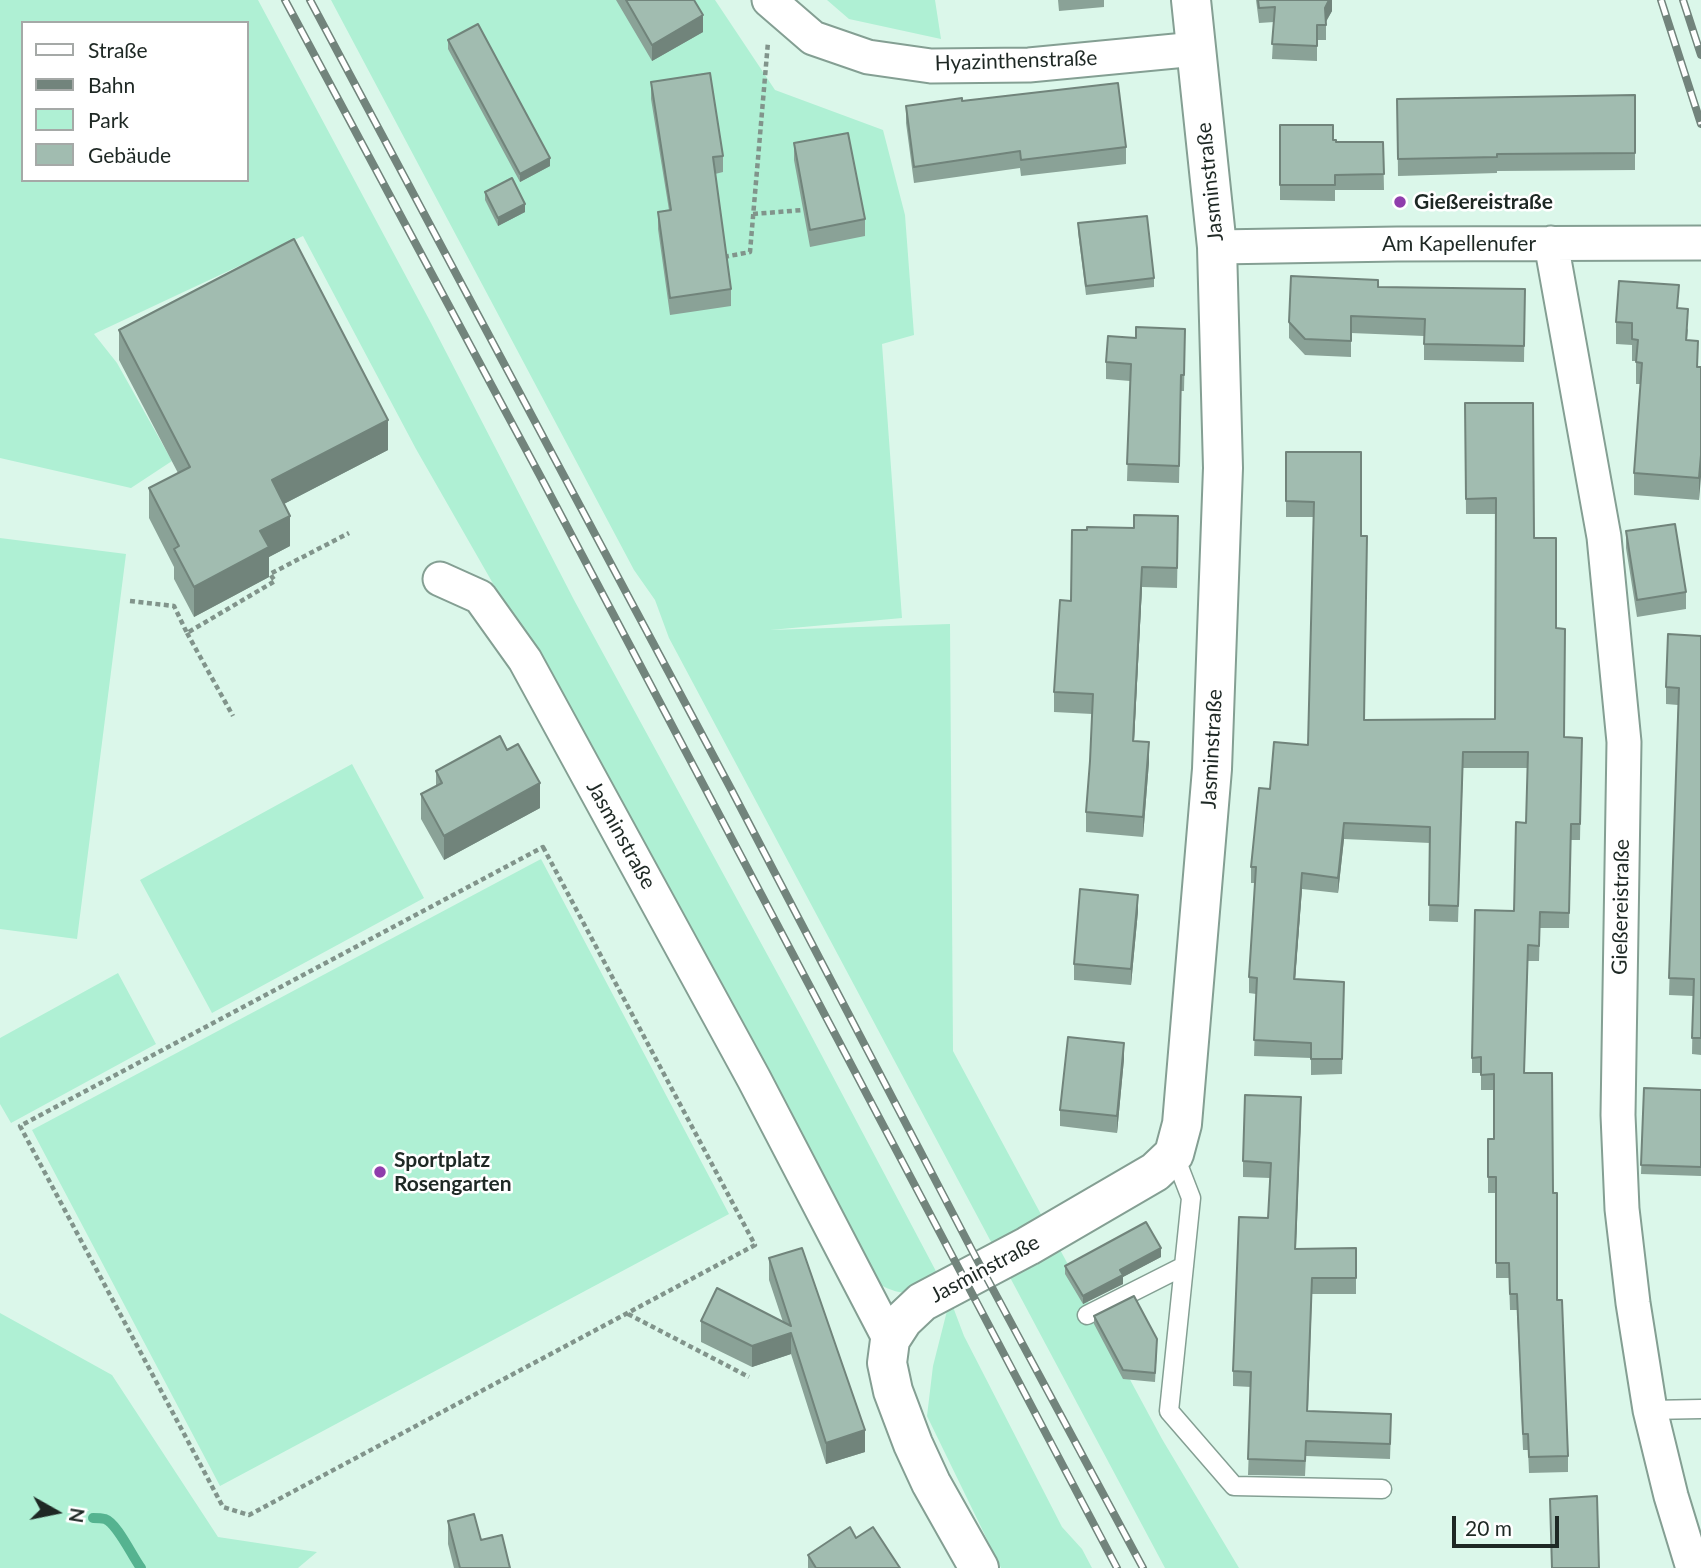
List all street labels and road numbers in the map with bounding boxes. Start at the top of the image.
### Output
street label: Hyazinthenstraße [934,46,1098,76]
street label: Jasminstraße [1191,121,1229,243]
street label: Am Kapellenufer [1382,231,1536,257]
street label: Jasminstraße [1196,689,1228,809]
street label: Jasminstraße [581,776,661,894]
street label: Gießereistraße [1607,839,1635,975]
street label: Jasminstraße [926,1230,1044,1308]

